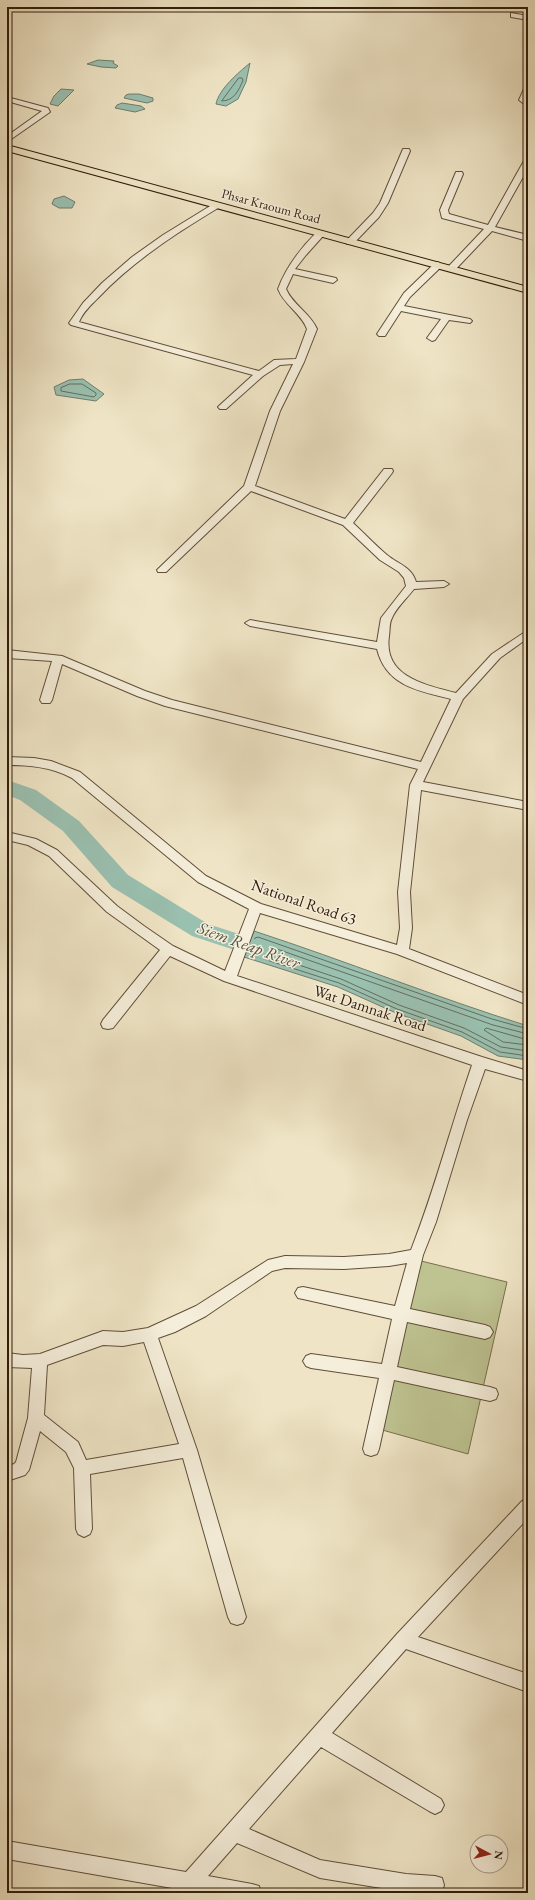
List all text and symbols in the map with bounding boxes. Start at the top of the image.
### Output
street label: Phsar Kraoum Road [220,185,323,227]
street label: National Road 63 [249,874,360,930]
water label: Siem Reap River [194,916,305,974]
street label: Wat Damnak Road [311,980,430,1036]
north arrow [469,1834,509,1874]
text: N [491,1850,506,1861]

